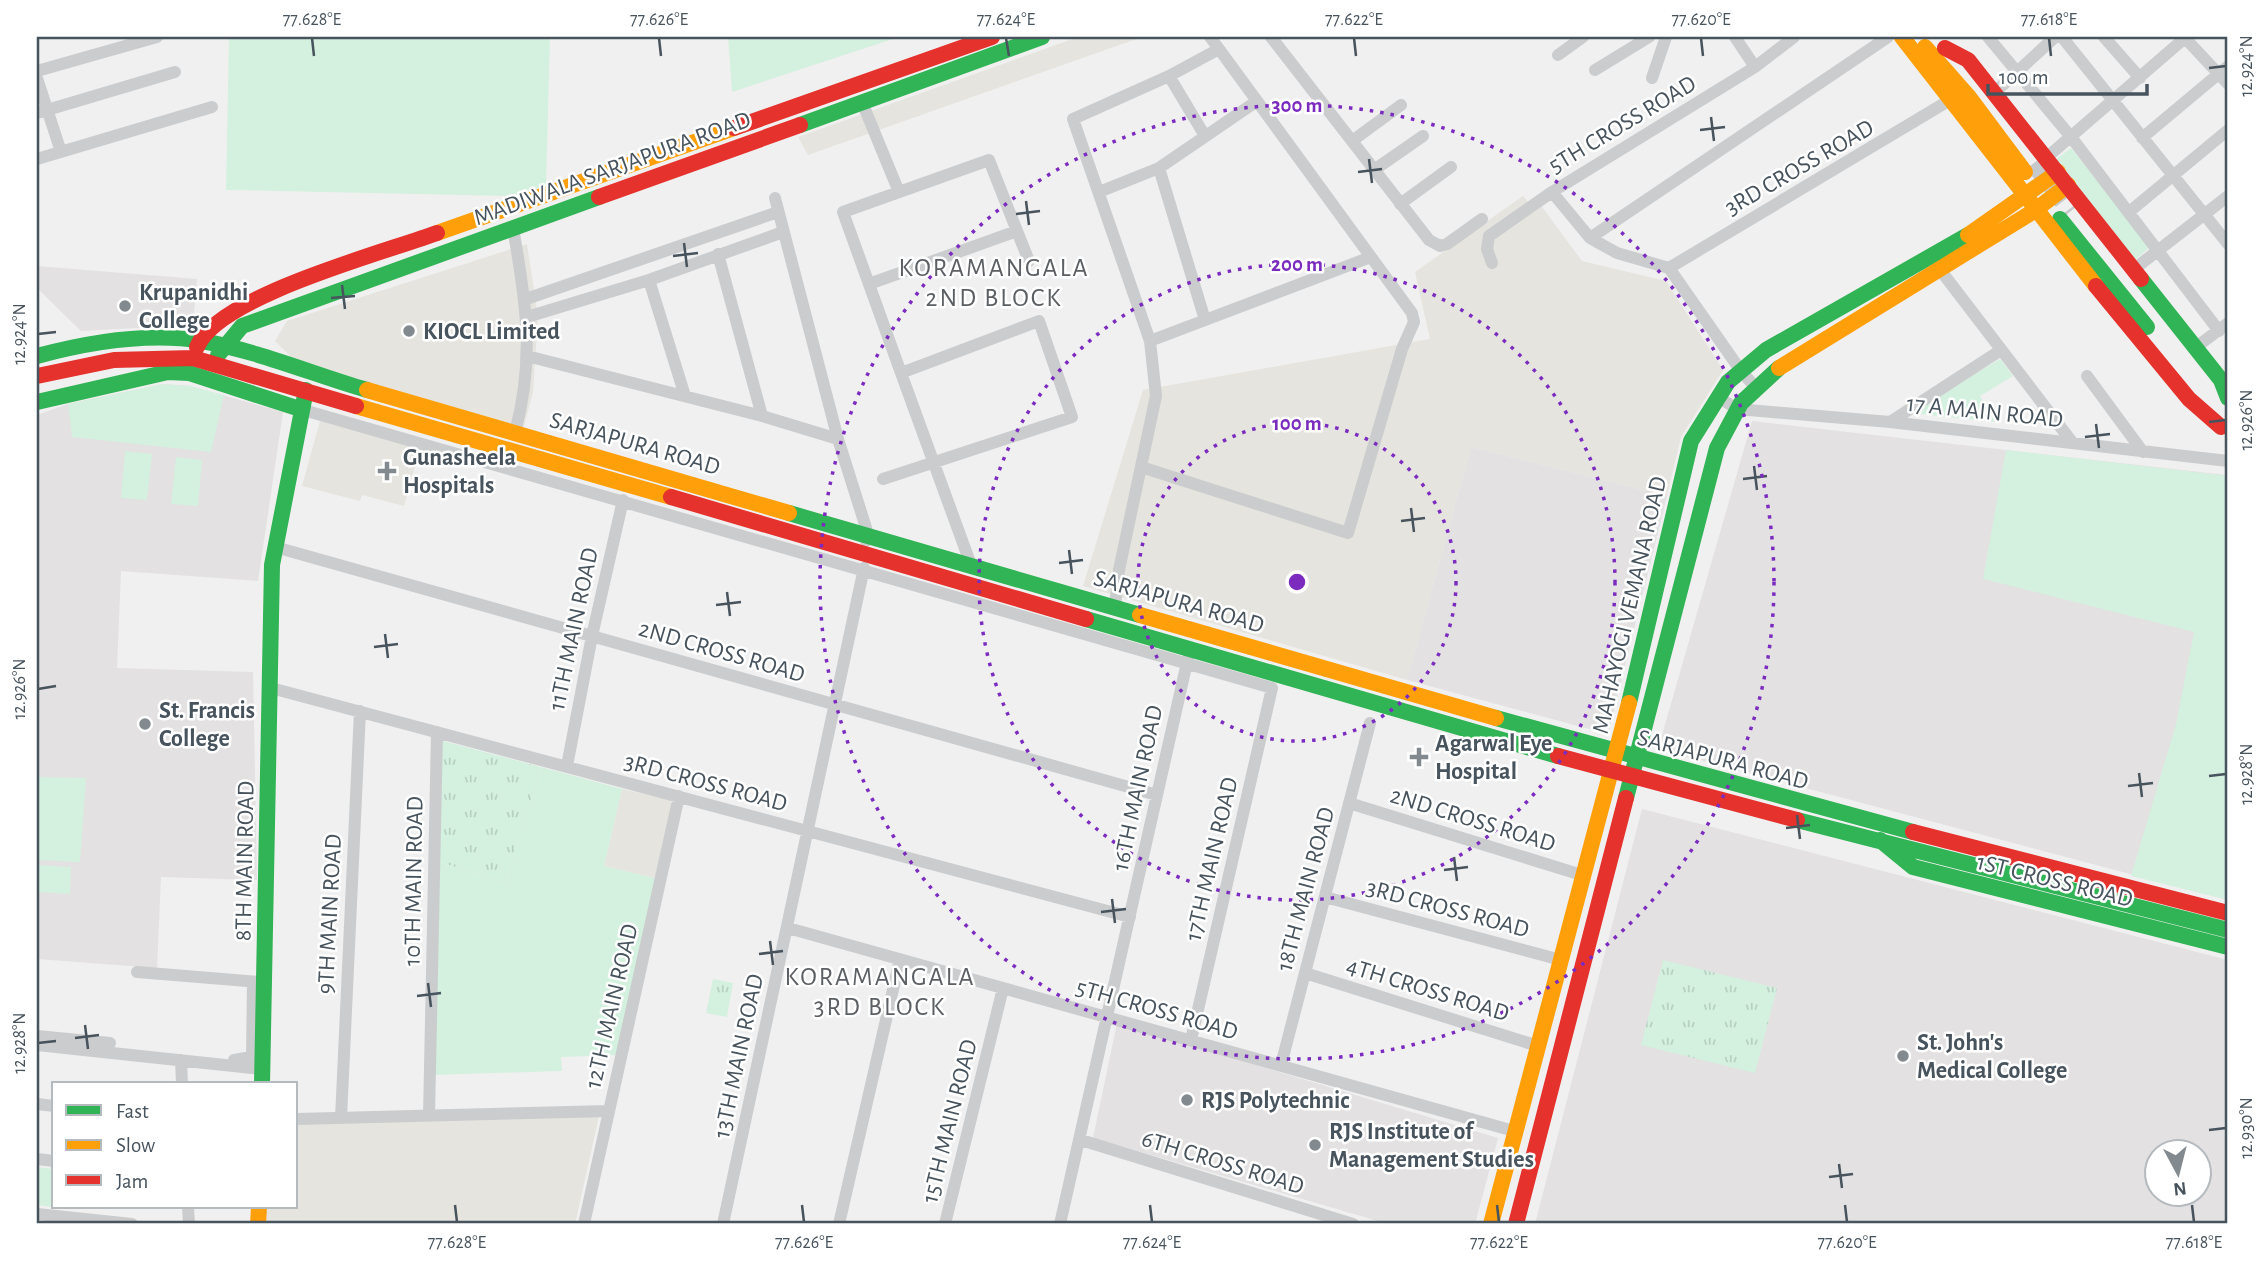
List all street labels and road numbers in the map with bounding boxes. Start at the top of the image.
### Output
street label: 5TH CROSS ROAD [1545,72,1700,178]
street label: MADIWALA SARJAPURA ROAD [471,108,754,230]
street label: 3RD CROSS ROAD [1721,116,1878,220]
street label: 17 A MAIN ROAD [1906,392,2064,432]
street label: SARJAPURA ROAD [547,408,723,480]
street label: MAHAYOGI VEMANA ROAD [1589,474,1671,736]
street label: 11TH MAIN ROAD [545,546,603,713]
street label: SARJAPURA ROAD [1091,566,1267,638]
street label: 2ND CROSS ROAD [636,617,807,687]
street label: 16TH MAIN ROAD [1109,703,1167,873]
street label: SARJAPURA ROAD [1635,726,1811,794]
street label: 3RD CROSS ROAD [622,750,790,816]
street label: 17TH MAIN ROAD [1181,775,1242,943]
street label: 8TH MAIN ROAD [232,781,258,941]
street label: 2ND CROSS ROAD [1387,783,1558,857]
street label: 10TH MAIN ROAD [401,796,427,966]
street label: 18TH MAIN ROAD [1273,805,1339,974]
street label: 9TH MAIN ROAD [314,833,346,995]
street label: 1ST CROSS ROAD [1974,850,2135,912]
street label: 3RD CROSS ROAD [1364,876,1532,942]
street label: 12TH MAIN ROAD [581,922,643,1091]
street label: 4TH CROSS ROAD [1344,954,1512,1026]
street label: 13TH MAIN ROAD [710,972,768,1140]
street label: 5TH CROSS ROAD [1073,975,1240,1045]
street label: 15TH MAIN ROAD [918,1037,982,1205]
street label: 6TH CROSS ROAD [1139,1127,1307,1199]

